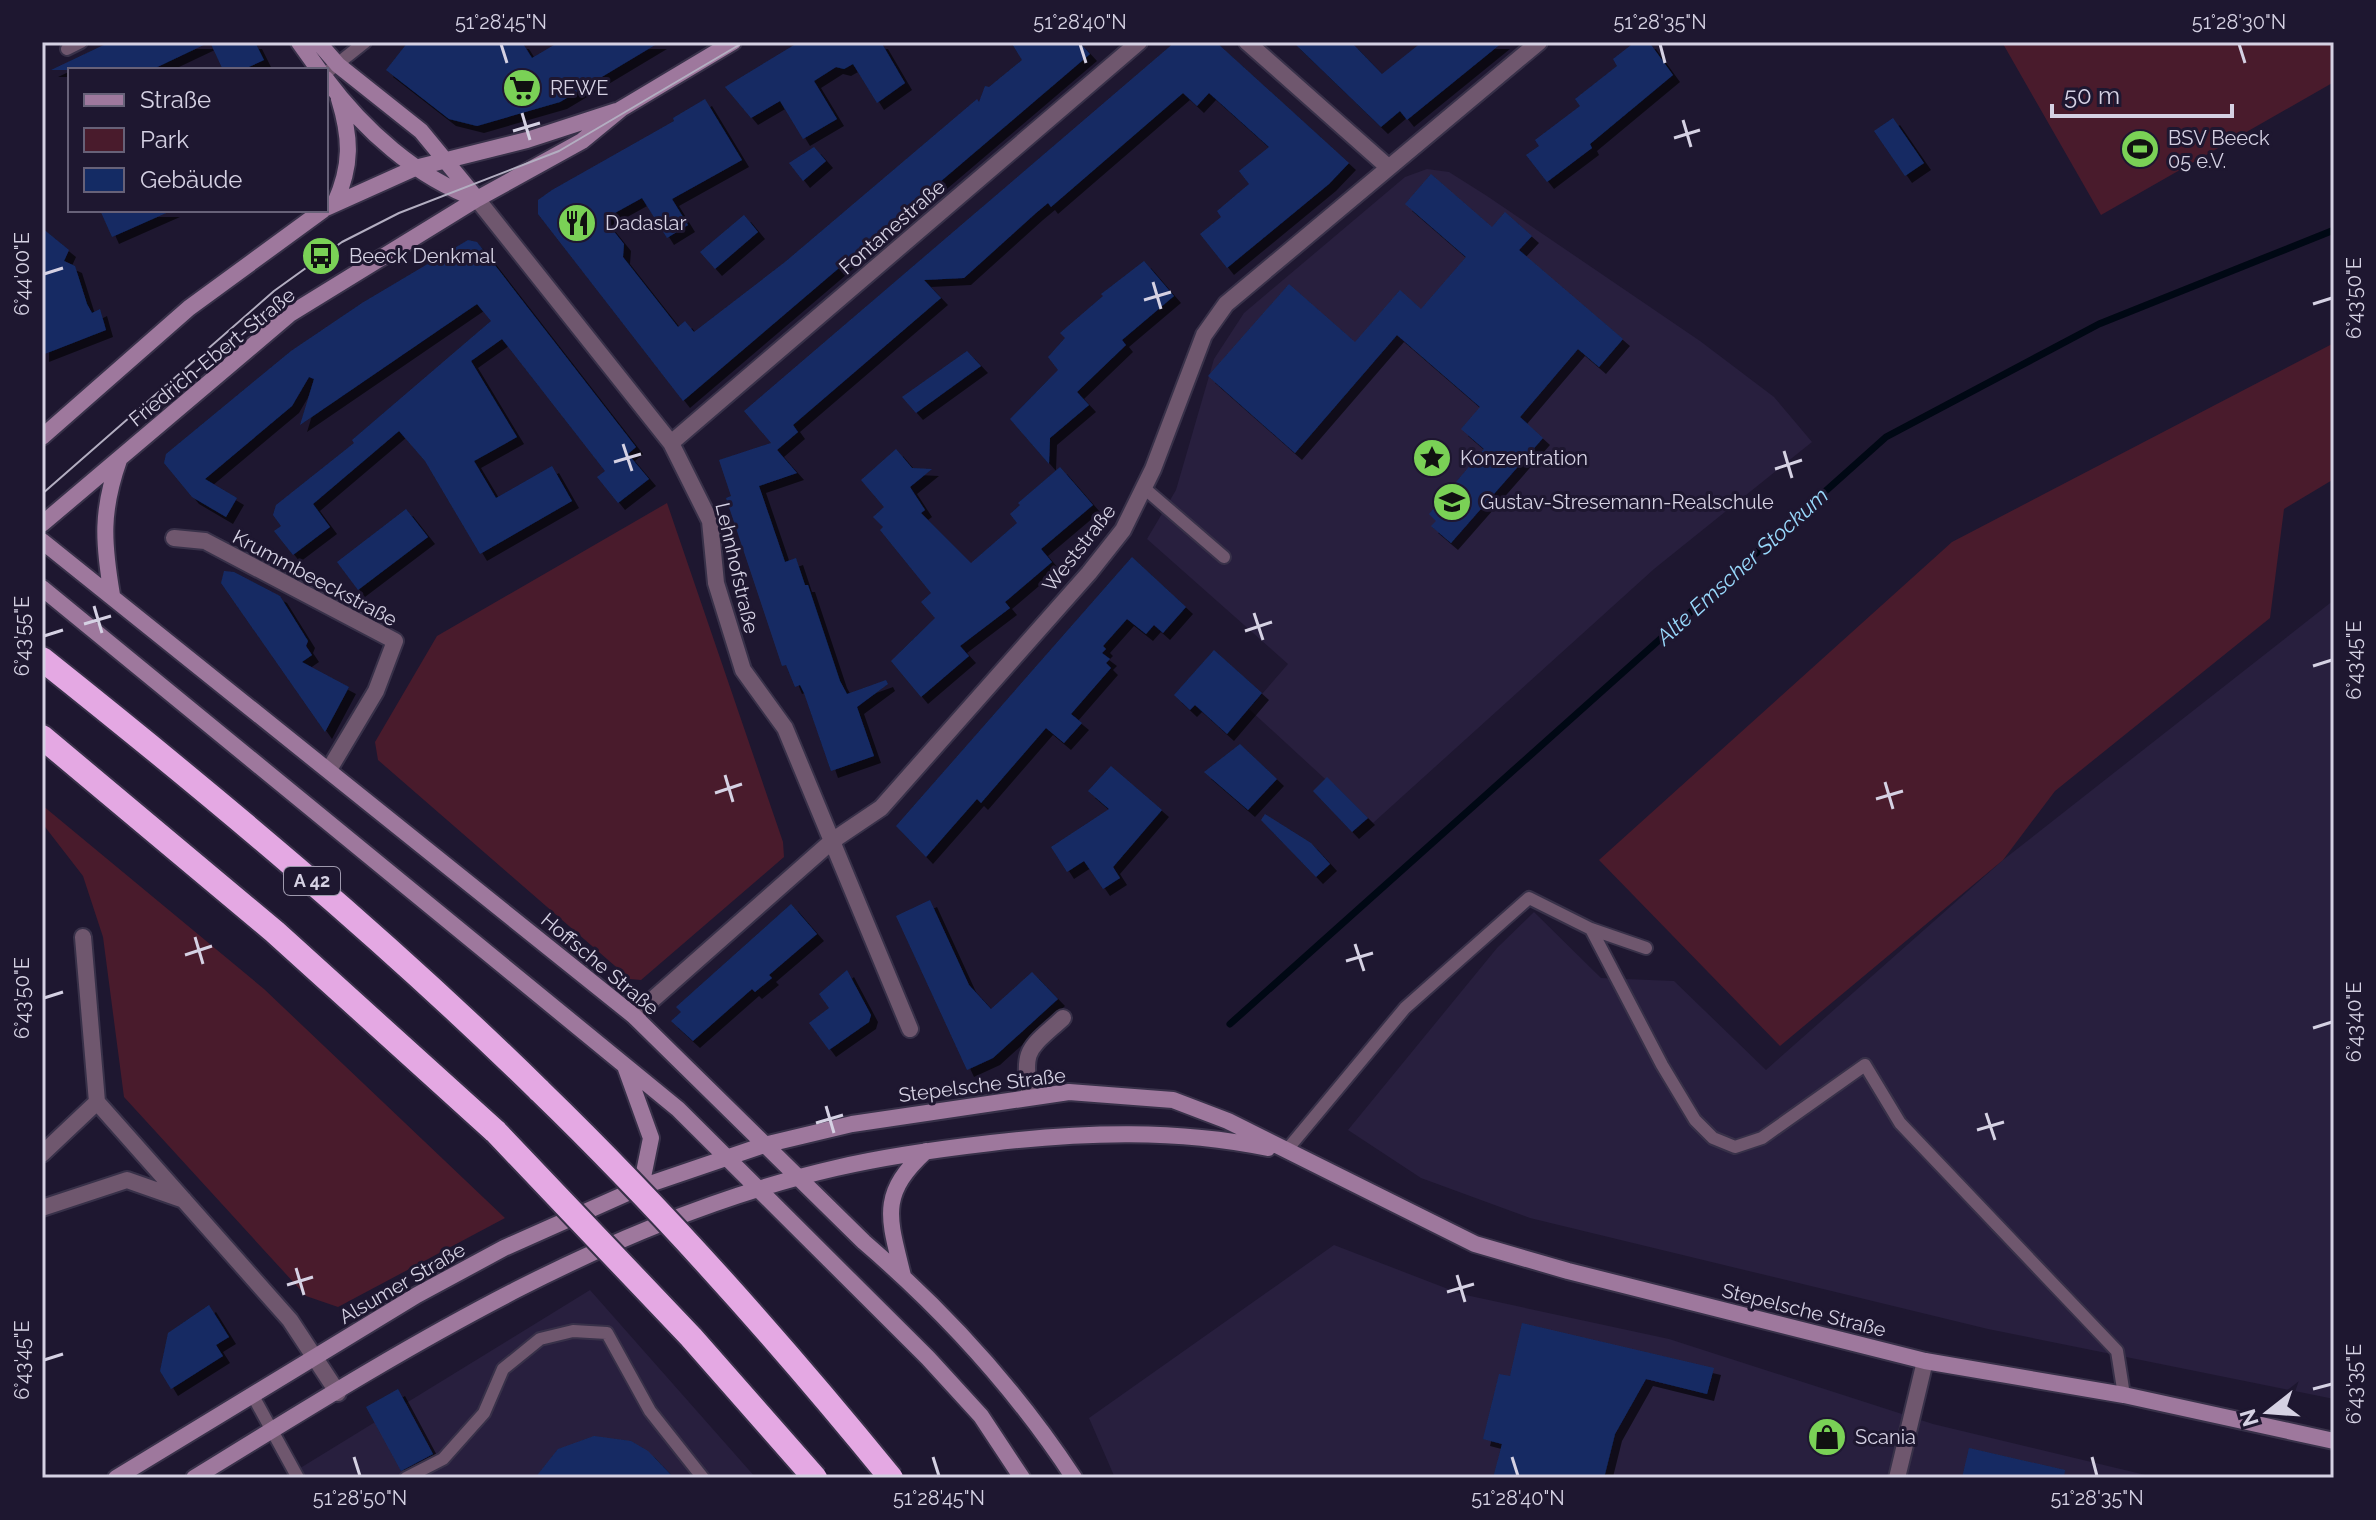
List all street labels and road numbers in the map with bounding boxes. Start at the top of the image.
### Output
street label: Fontanestraße [834,174,950,280]
street label: Friedrich-Ebert-Straße [124,282,300,431]
street label: Weststraße [1037,499,1121,597]
street label: Lehnhofstraße [710,500,764,636]
street label: Krummbeeckstraße [229,524,402,632]
road number: A 42 [284,867,340,895]
street label: Hoffsche Straße [536,908,664,1020]
street label: Stepelsche Straße [897,1063,1067,1107]
street label: Alsumer Straße [335,1237,470,1329]
street label: Stepelsche Straße [1719,1278,1889,1342]

